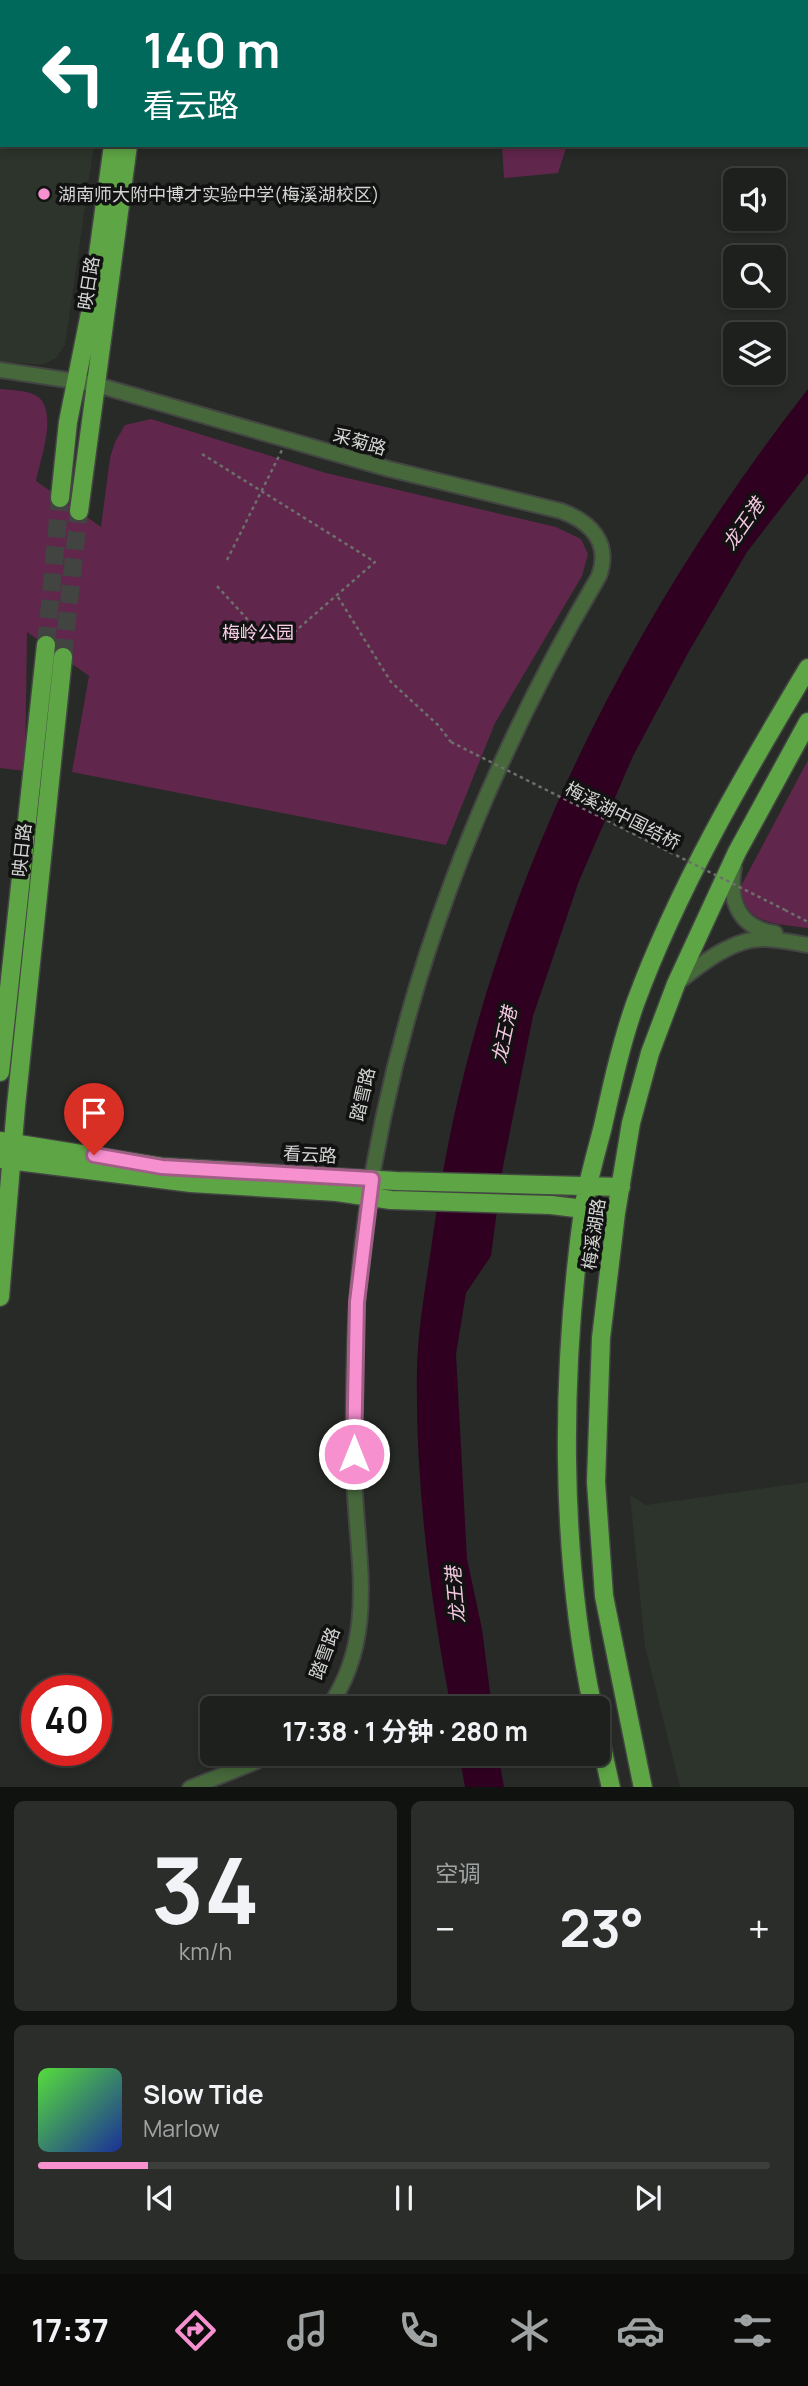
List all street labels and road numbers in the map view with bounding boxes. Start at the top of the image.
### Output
street label: 映日路 [72,254,104,312]
street label: 采菊路 [331,422,389,460]
street label: 梅溪湖中国结桥 [561,776,685,854]
street label: 映日路 [6,822,36,878]
street label: 踏雪路 [344,1065,380,1123]
street label: 看云路 [282,1141,338,1167]
street label: 梅溪湖路 [576,1197,610,1271]
street label: 踏雪路 [303,1624,345,1682]

